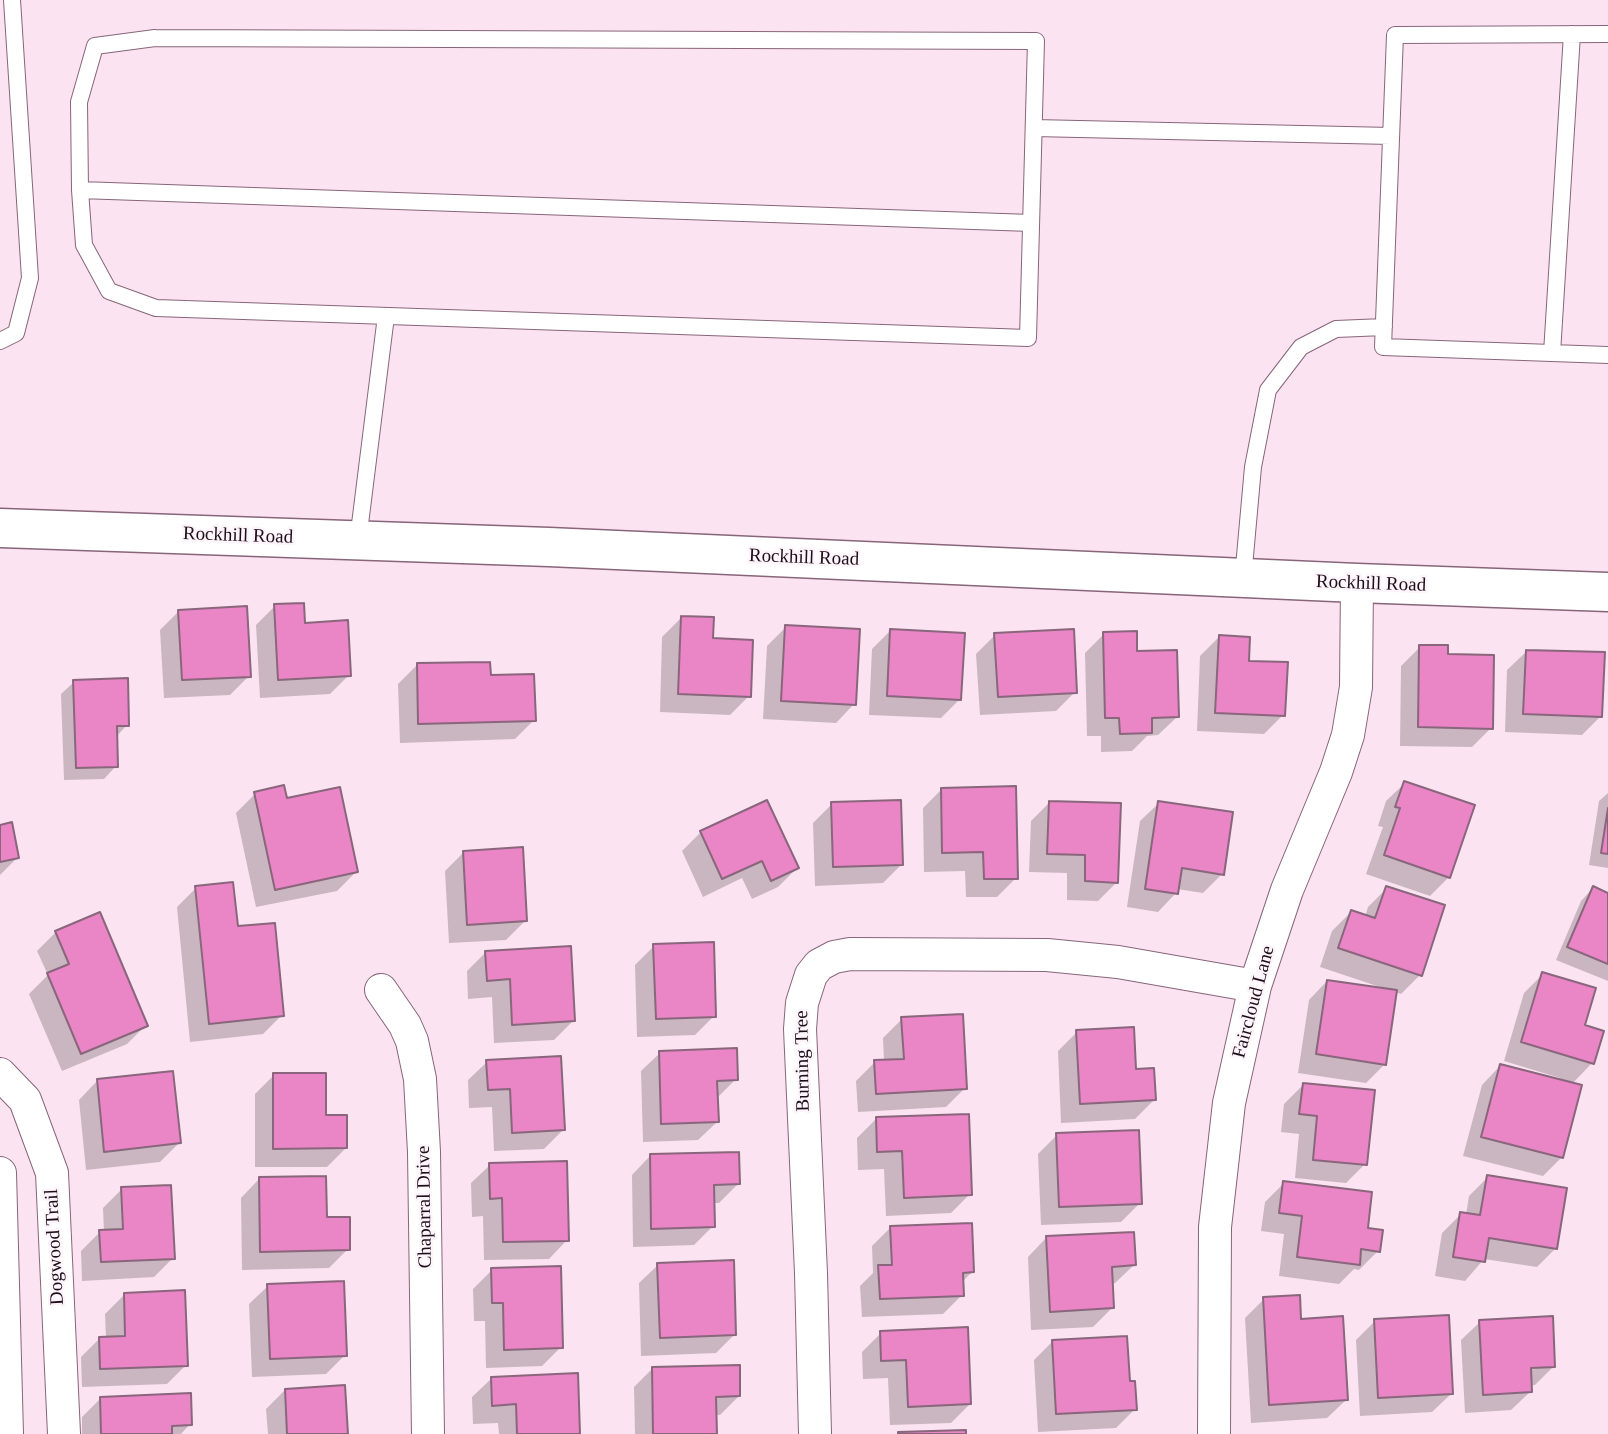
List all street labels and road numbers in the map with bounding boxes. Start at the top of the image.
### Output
street label: Rockhill Road [182,523,294,549]
street label: Rockhill Road [748,545,860,571]
street label: Rockhill Road [1315,571,1427,597]
street label: Faircloud Lane [1228,943,1280,1061]
street label: Burning Tree [791,1010,815,1112]
street label: Chaparral Drive [413,1145,437,1269]
street label: Dogwood Trail [41,1189,69,1305]

